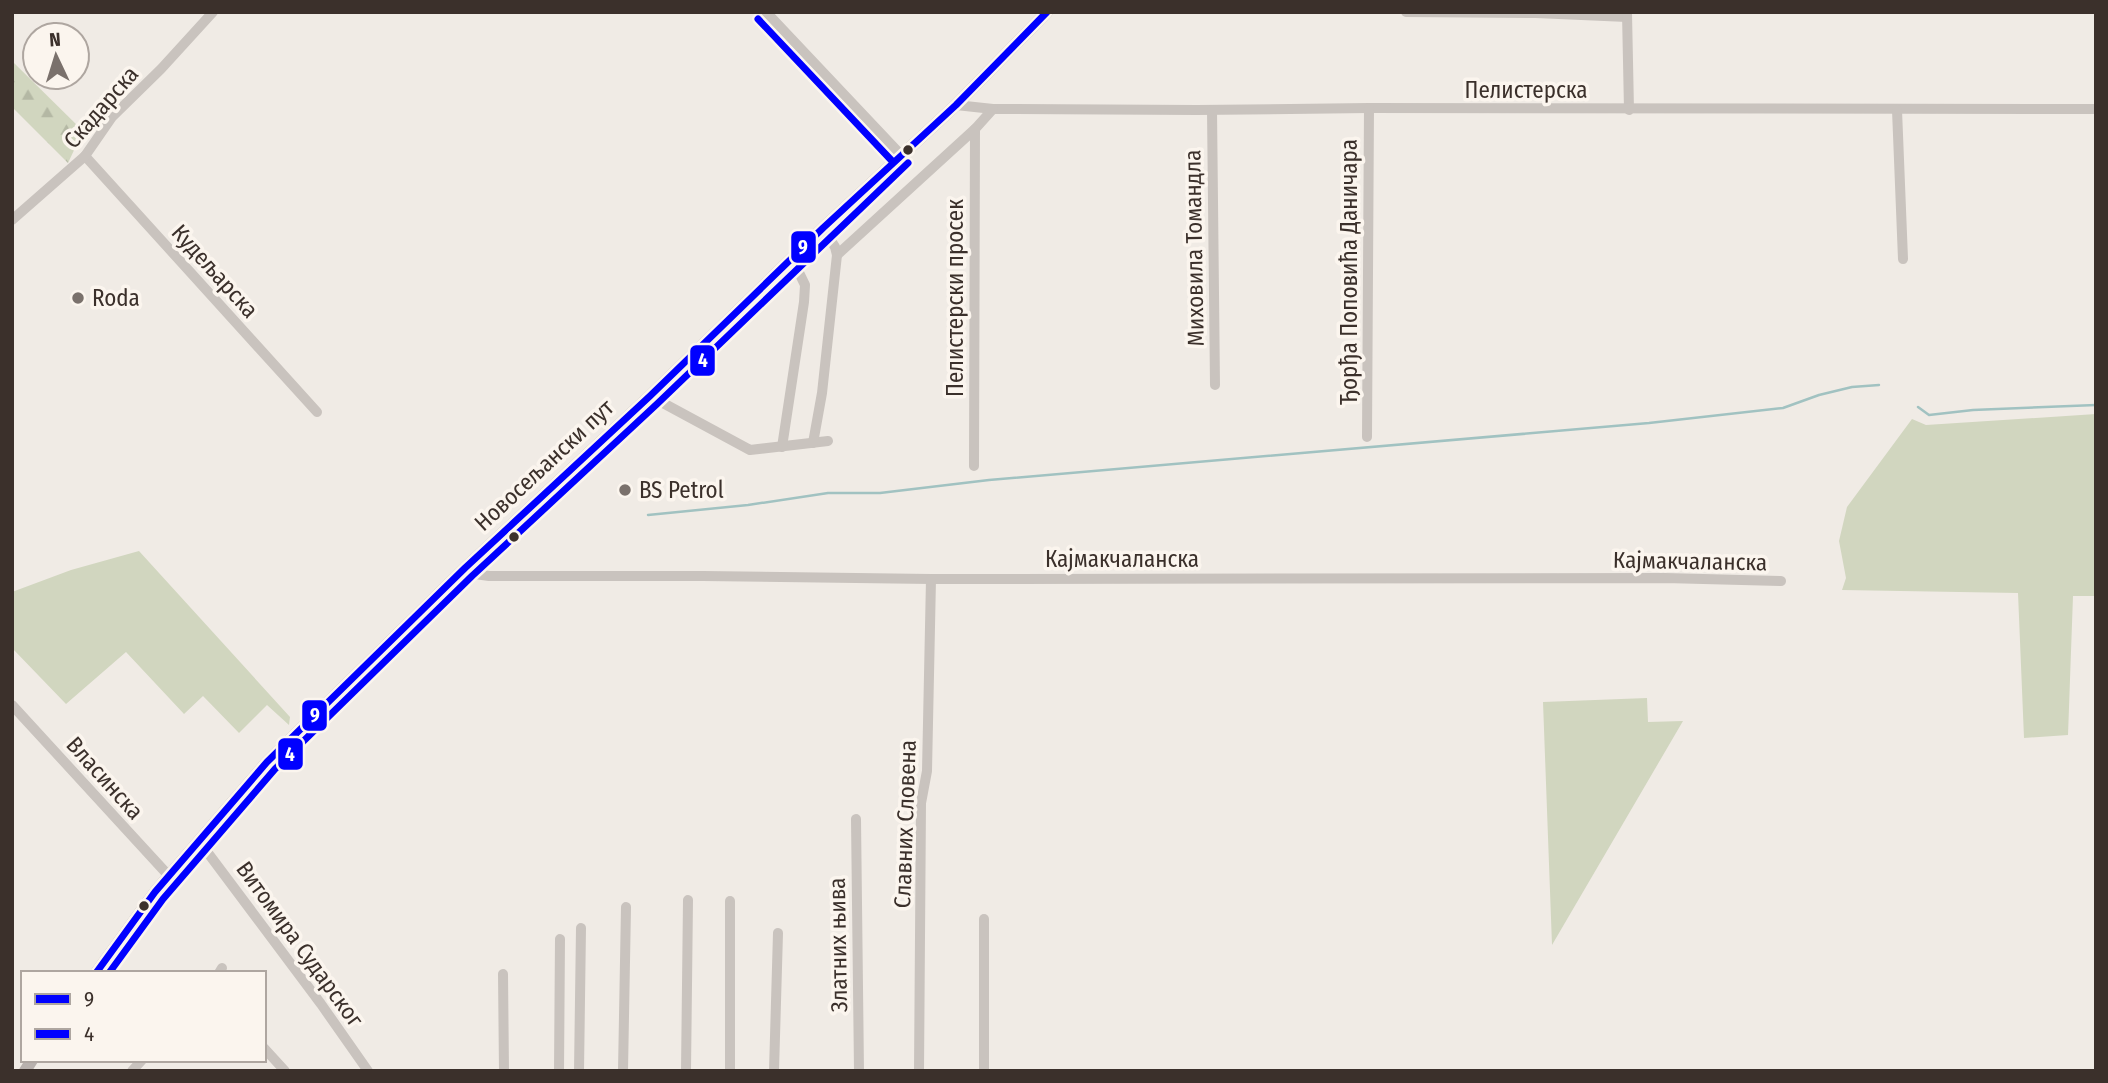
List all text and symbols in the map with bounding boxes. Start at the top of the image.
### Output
north arrow [21,21,91,91]
text: N [48,28,61,51]
street label: Скадарска [58,60,144,154]
street label: Пелистерска [1465,76,1587,104]
street label: Ђорђа Поповића Даничара [1335,139,1363,405]
unlabelled marker [901,143,915,157]
street label: Миховила Томандла [1178,149,1210,347]
street label: Пелистерски просек [941,199,969,397]
street label: Кудељарска [166,218,264,324]
line badge: 9 [790,230,817,264]
text: 9 [798,236,808,259]
place label: Roda [92,284,140,312]
marker: Roda [70,290,86,306]
line badge: 4 [689,344,716,377]
text: 4 [698,349,708,372]
street label: Новосељански пут [469,393,620,537]
place label: BS Petrol [639,476,724,504]
marker: BS Petrol [617,482,633,498]
unlabelled marker [507,530,521,544]
street label: Кајмакчаланска [1045,545,1199,573]
street label: Кајмакчаланска [1613,546,1767,576]
line badge: 9 [301,699,328,732]
text: 9 [310,704,320,727]
street label: Власинска [61,731,149,825]
line badge: 4 [277,737,304,771]
street label: Славних Словена [888,739,922,909]
text: 4 [285,743,295,766]
street label: Витомира Сударског [231,856,370,1032]
street label: Златних њива [823,877,853,1013]
unlabelled marker [137,899,151,913]
legend [21,971,266,1062]
text: 9 [84,986,94,1012]
text: 4 [84,1021,94,1047]

